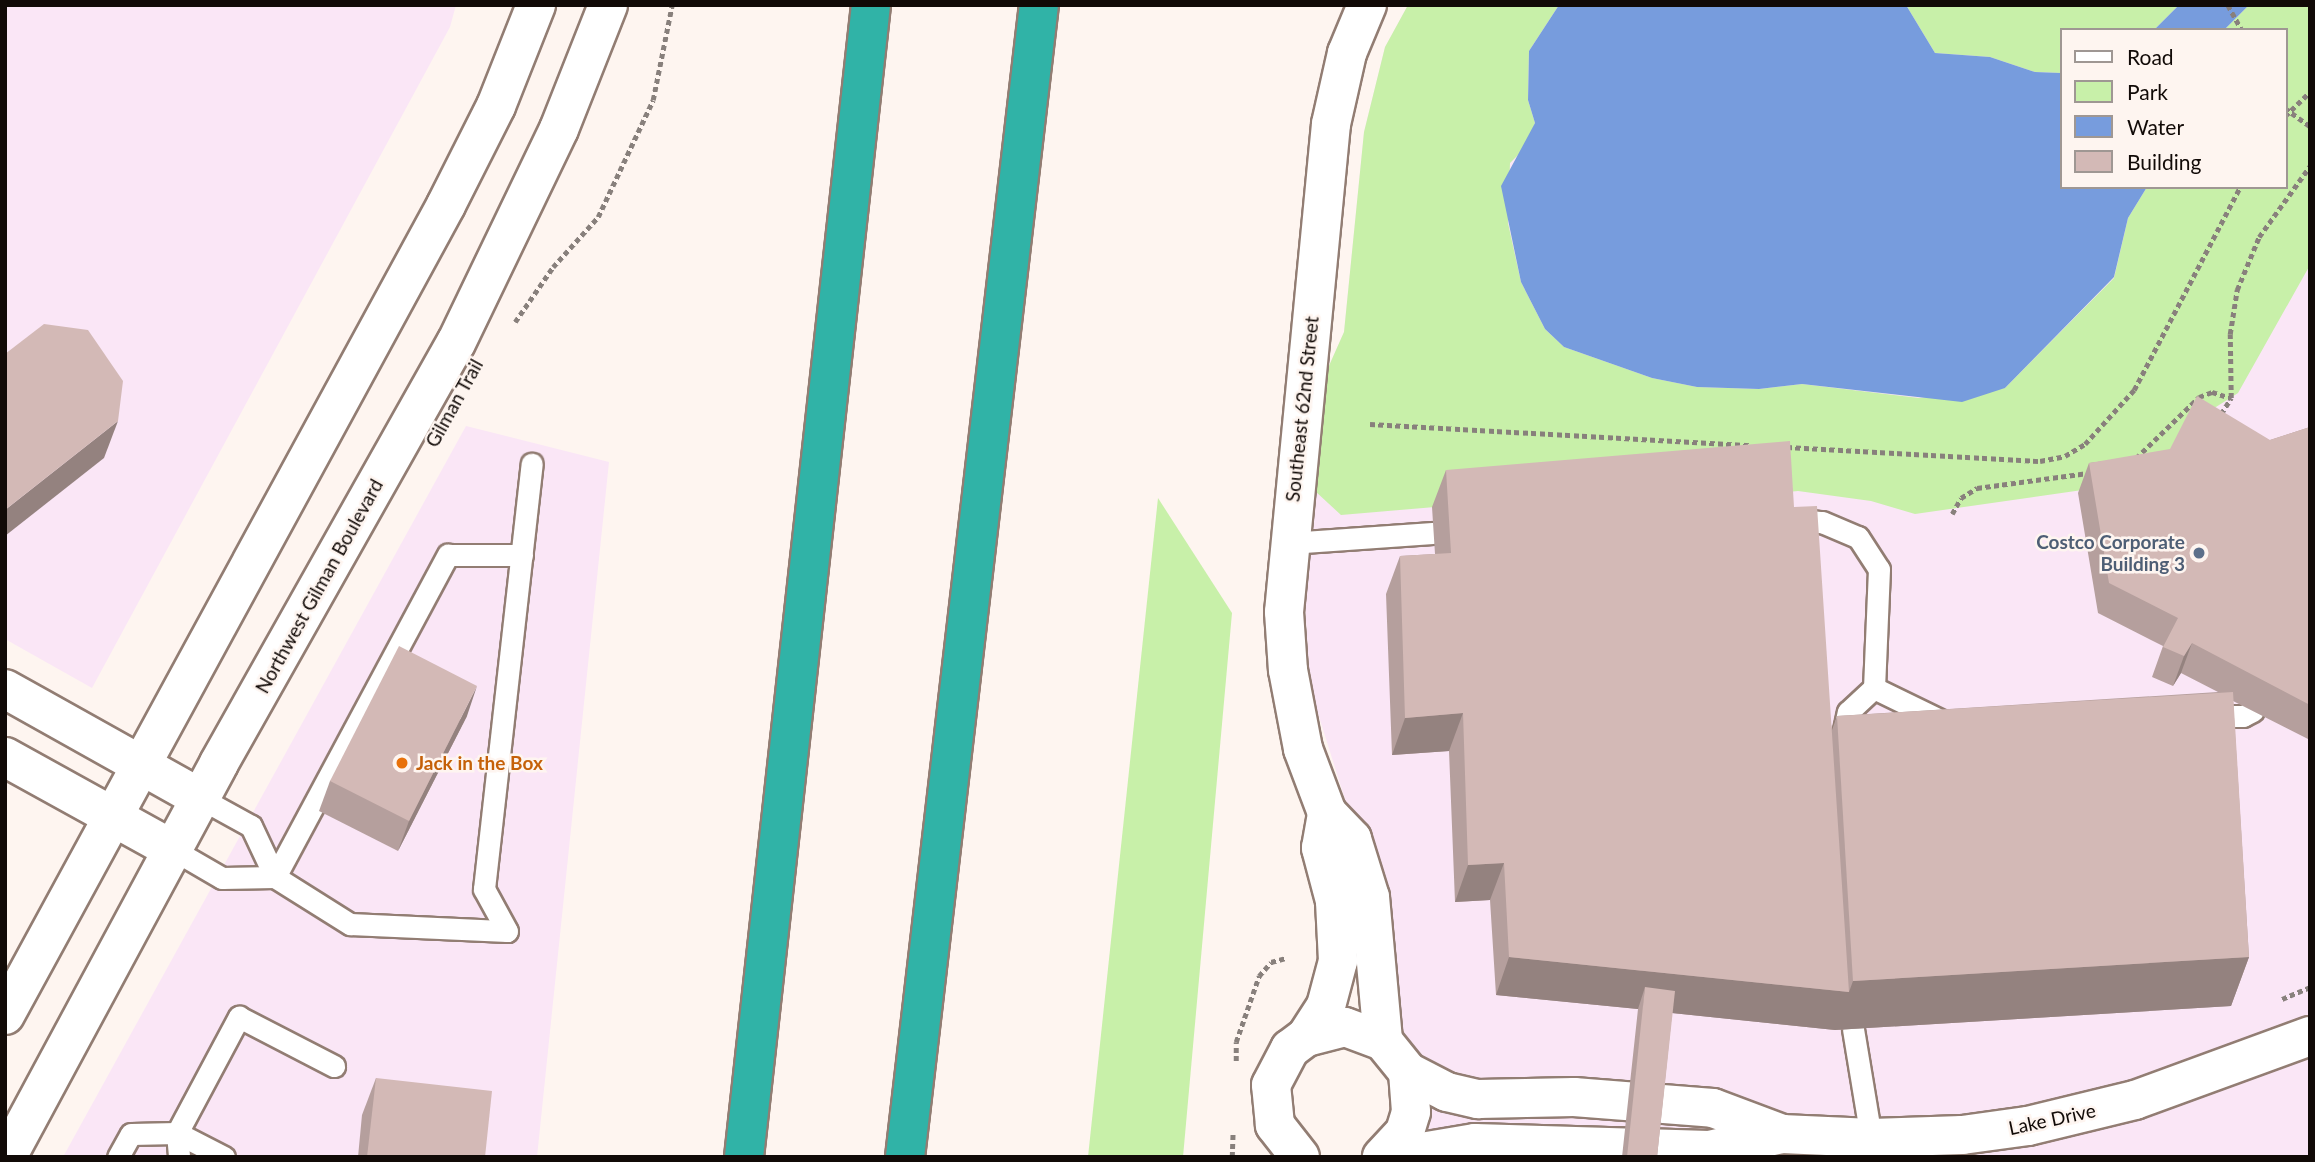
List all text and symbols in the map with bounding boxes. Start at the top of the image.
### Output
legend [2060,28,2287,189]
text: Road [2127,44,2174,69]
text: Park [2127,79,2168,104]
text: Water [2127,114,2184,139]
text: Building [2127,149,2202,174]
street label: Southeast 62nd Street [1281,315,1323,503]
street label: Gilman Trail [420,355,488,451]
street label: Northwest Gilman Boulevard [251,475,387,697]
place label: Costco Corporate Building 3 [2036,531,2185,575]
marker: Costco Corporate Building 3 [2191,545,2207,561]
place label: Jack in the Box [416,752,543,774]
marker: Jack in the Box [394,755,410,771]
street label: Lake Drive [2006,1099,2098,1139]

